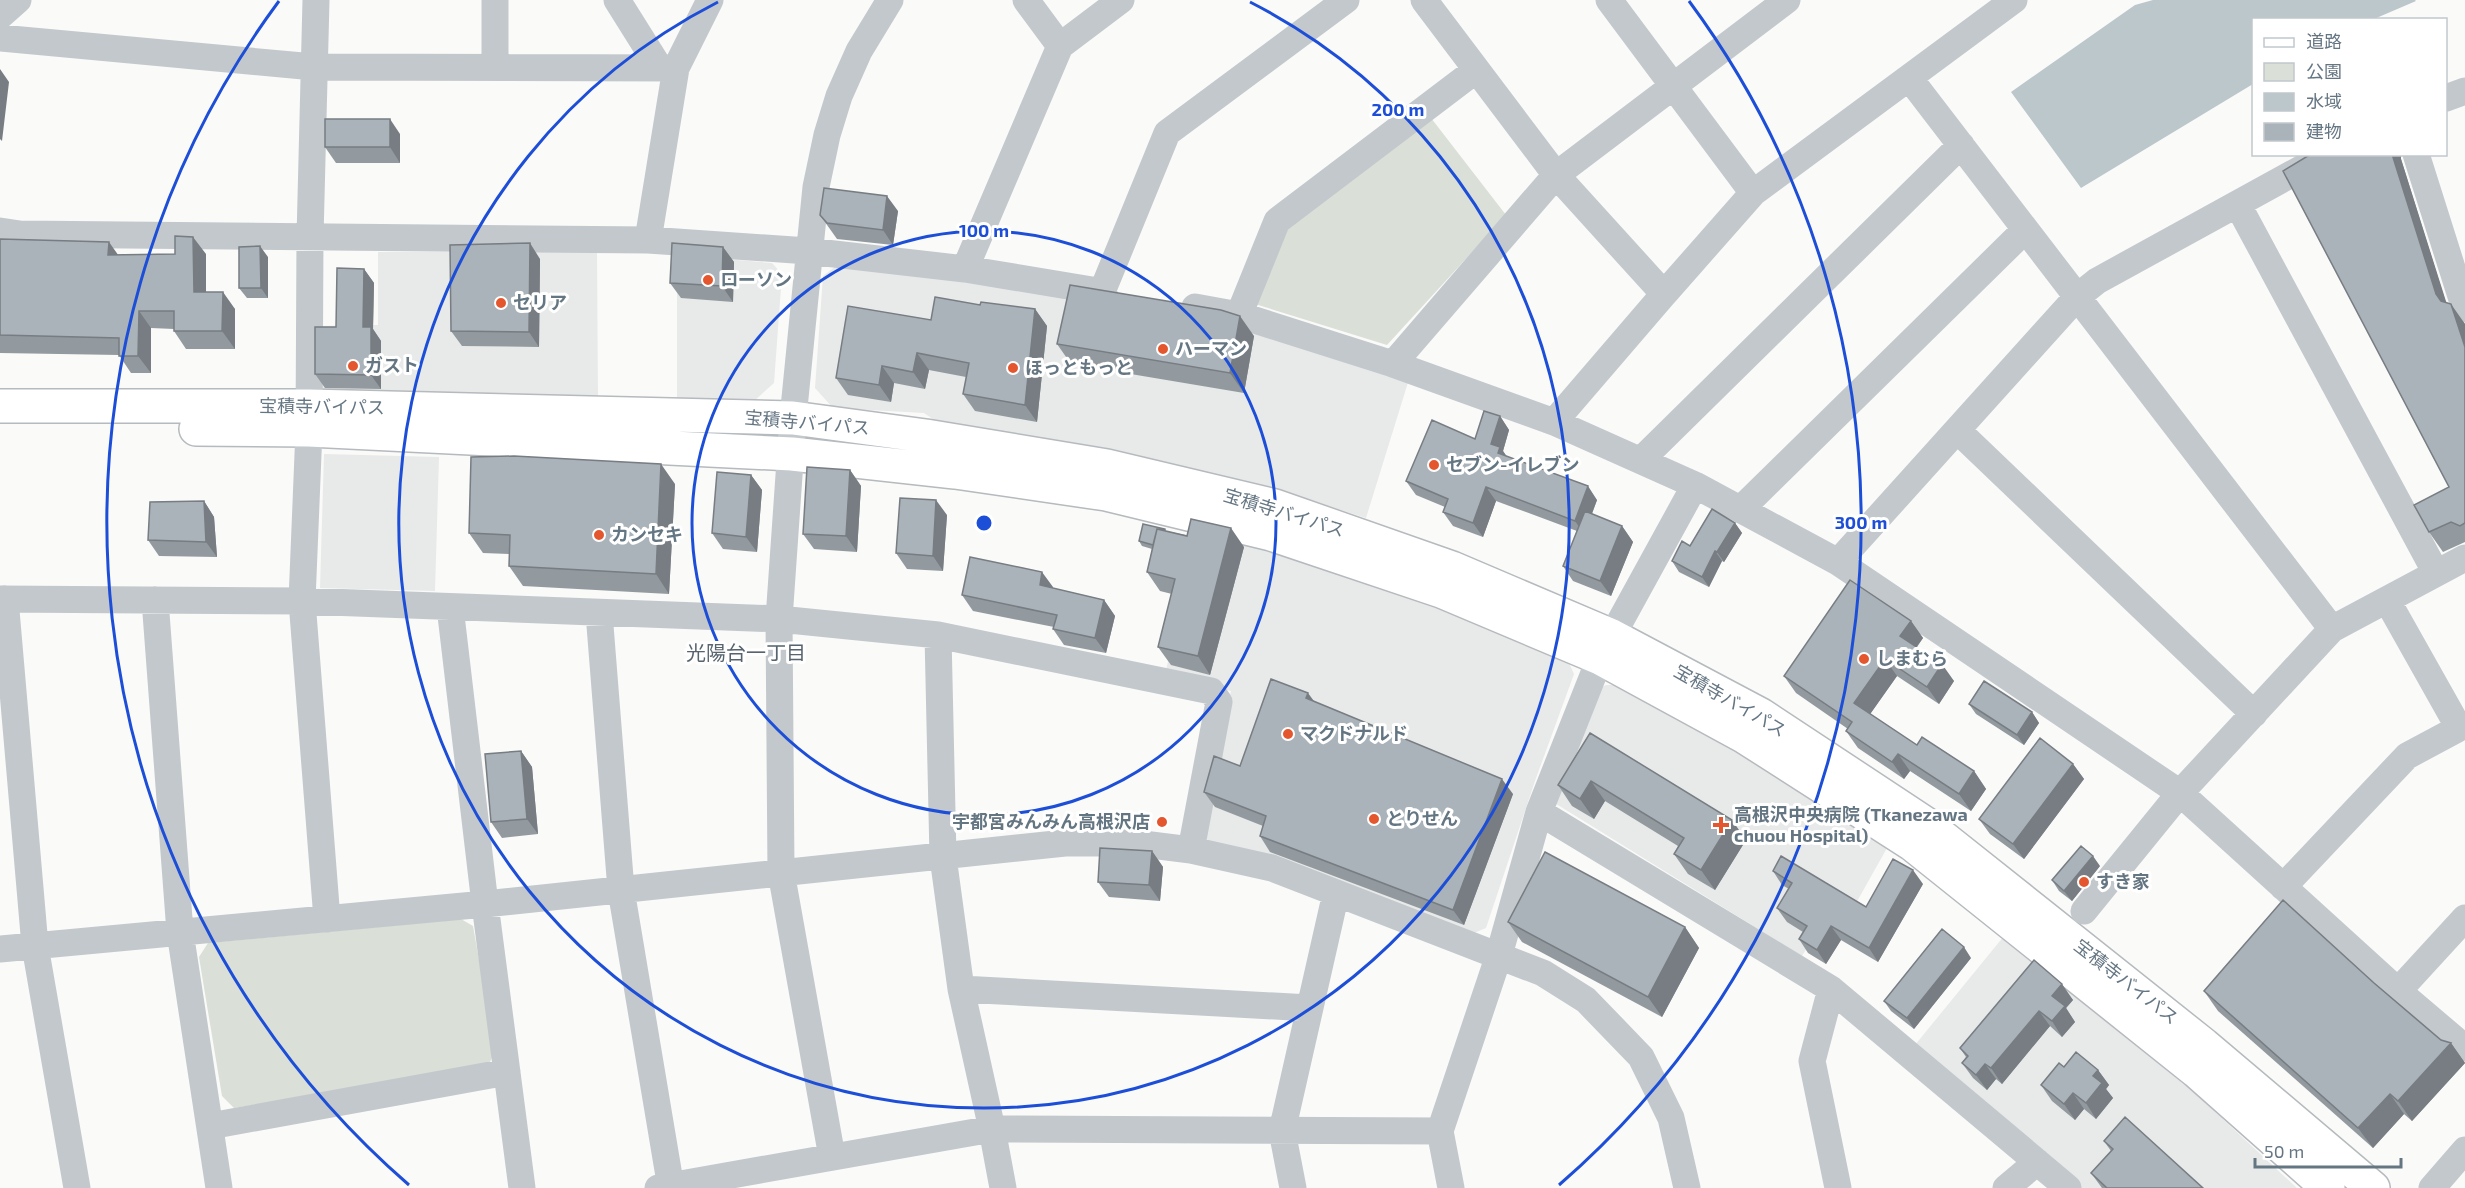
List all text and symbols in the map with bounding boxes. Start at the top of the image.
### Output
legend [2252,18,2447,156]
text: 道路 [2306,30,2342,52]
text: 公園 [2306,60,2342,82]
text: 水域 [2306,90,2342,112]
text: 200 m [1372,98,1424,120]
text: 建物 [2306,120,2342,142]
text: 100 m [959,219,1009,241]
place label: ローソン [720,268,792,290]
marker: ローソン [701,273,715,287]
place label: セリア [513,291,567,313]
marker: セリア [494,296,508,310]
place label: ハーマン [1175,337,1247,359]
marker: ハーマン [1156,342,1170,356]
place label: ガスト [365,354,419,376]
place label: ほっともっと [1025,356,1133,378]
marker: ガスト [346,359,360,373]
marker: ほっともっと [1006,361,1020,375]
street label: 宝積寺バイパス [259,394,385,418]
street label: 宝積寺バイパス [744,406,871,438]
place label: セブン-イレブン [1446,453,1579,475]
marker: セブン-イレブン [1427,458,1441,472]
street label: 宝積寺バイパス [1221,483,1348,541]
text: 300 m [1835,511,1887,533]
centre of rings [974,513,994,533]
place label: カンセキ [611,523,683,545]
marker: カンセキ [592,528,606,542]
district label: 光陽台一丁目 [686,640,806,664]
place label: しまむら [1876,647,1948,669]
marker: しまむら [1857,652,1871,666]
street label: 宝積寺バイパス [1671,659,1790,741]
place label: マクドナルド [1300,722,1408,744]
marker: マクドナルド [1281,727,1295,741]
place label: 高根沢中央病院 (Tkanezawa chuou Hospital) [1734,803,1968,846]
place label: とりせん [1386,807,1458,829]
place label: 宇都宮みんみん高根沢店 [952,810,1150,832]
marker: とりせん [1367,812,1381,826]
marker: 宇都宮みんみん高根沢店 [1155,815,1169,829]
marker: 高根沢中央病院 (Tkanezawa chuou Hospital) [1712,816,1730,834]
place label: すき家 [2096,870,2150,892]
marker: すき家 [2077,875,2091,889]
street label: 宝積寺バイパス [2070,934,2183,1029]
scale bar [2255,1131,2400,1169]
text: 50 m [2264,1140,2304,1162]

